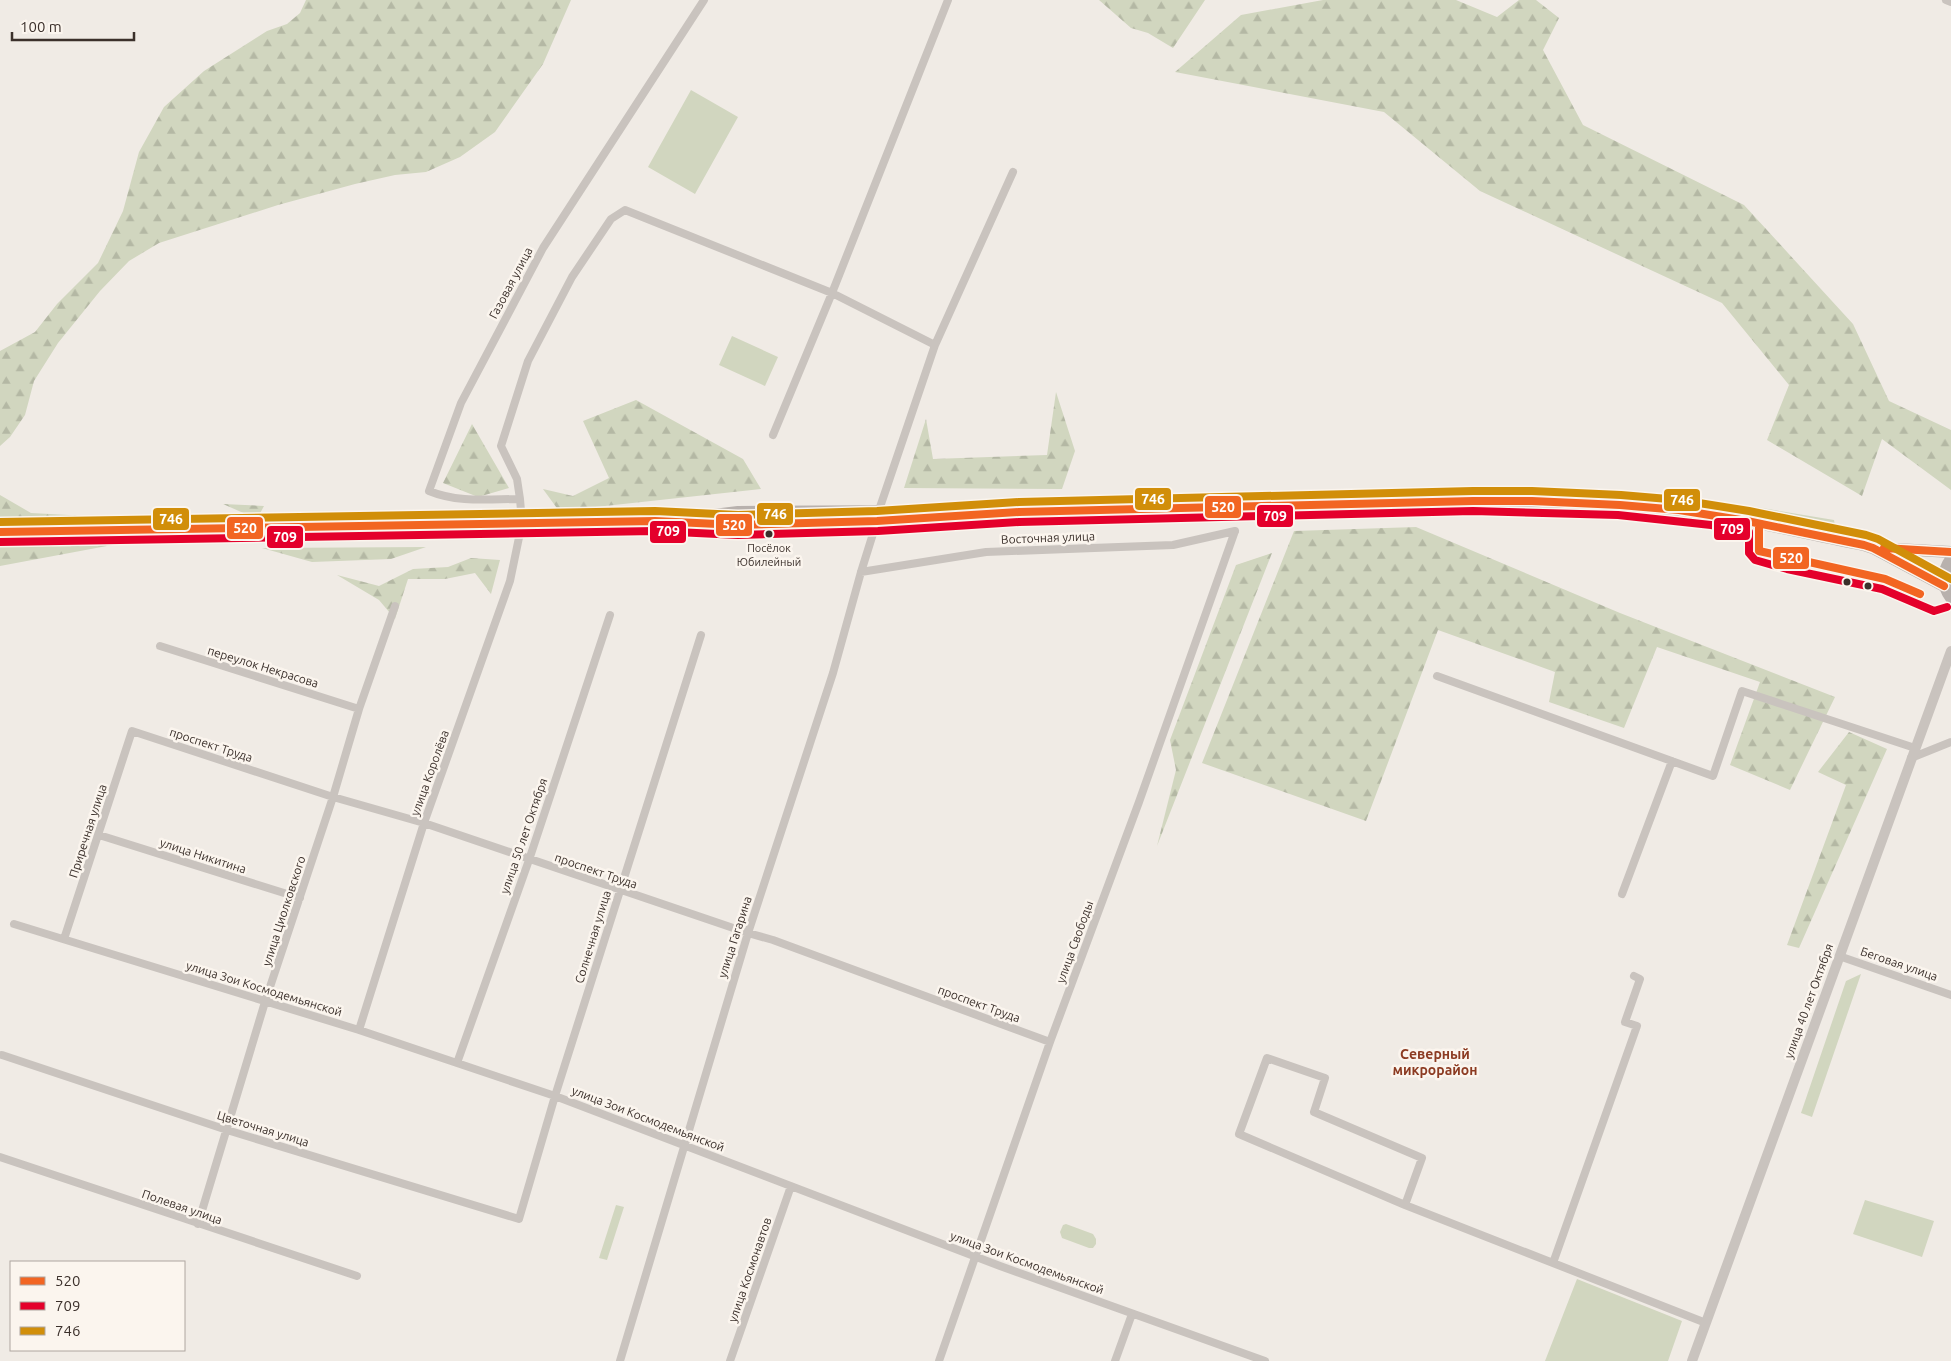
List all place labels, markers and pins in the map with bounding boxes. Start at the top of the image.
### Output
marker: Посёлок Юбилейный [764,529,774,539]
place label: Посёлок Юбилейный [737,542,801,568]
unlabelled marker [1842,577,1852,587]
unlabelled marker [1863,581,1873,591]

